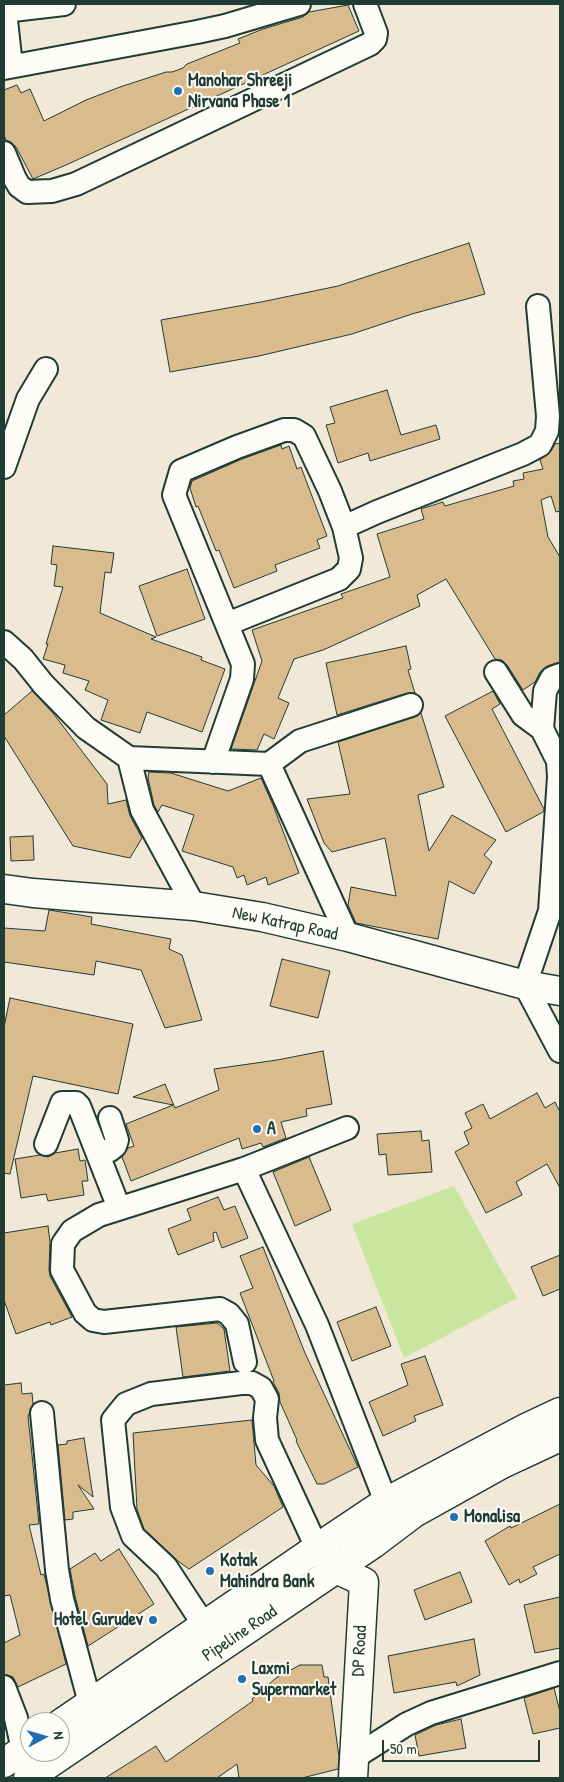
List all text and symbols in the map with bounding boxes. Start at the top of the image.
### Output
place label: Manohar Shreeji Nirvana Phase 1 [188,70,292,112]
marker: Manohar Shreeji Nirvana Phase 1 [172,85,184,97]
street label: New Katrap Road [230,902,340,946]
place label: A [267,1118,276,1140]
marker: A [251,1123,263,1135]
place label: Monalisa [464,1506,520,1528]
marker: Monalisa [448,1511,460,1523]
place label: Kotak Mahindra Bank [220,1550,314,1592]
marker: Kotak Mahindra Bank [204,1565,216,1577]
street label: Pipeline Road [199,1601,281,1667]
place label: Hotel Gurudev [54,1609,143,1631]
marker: Hotel Gurudev [147,1614,159,1626]
street label: DP Road [348,1625,372,1677]
place label: Laxmi Supermarket [252,1658,336,1700]
marker: Laxmi Supermarket [236,1673,248,1685]
north arrow [20,1712,70,1762]
scale bar [384,1730,542,1762]
text: N [50,1731,69,1740]
text: 50 m [390,1738,417,1759]

